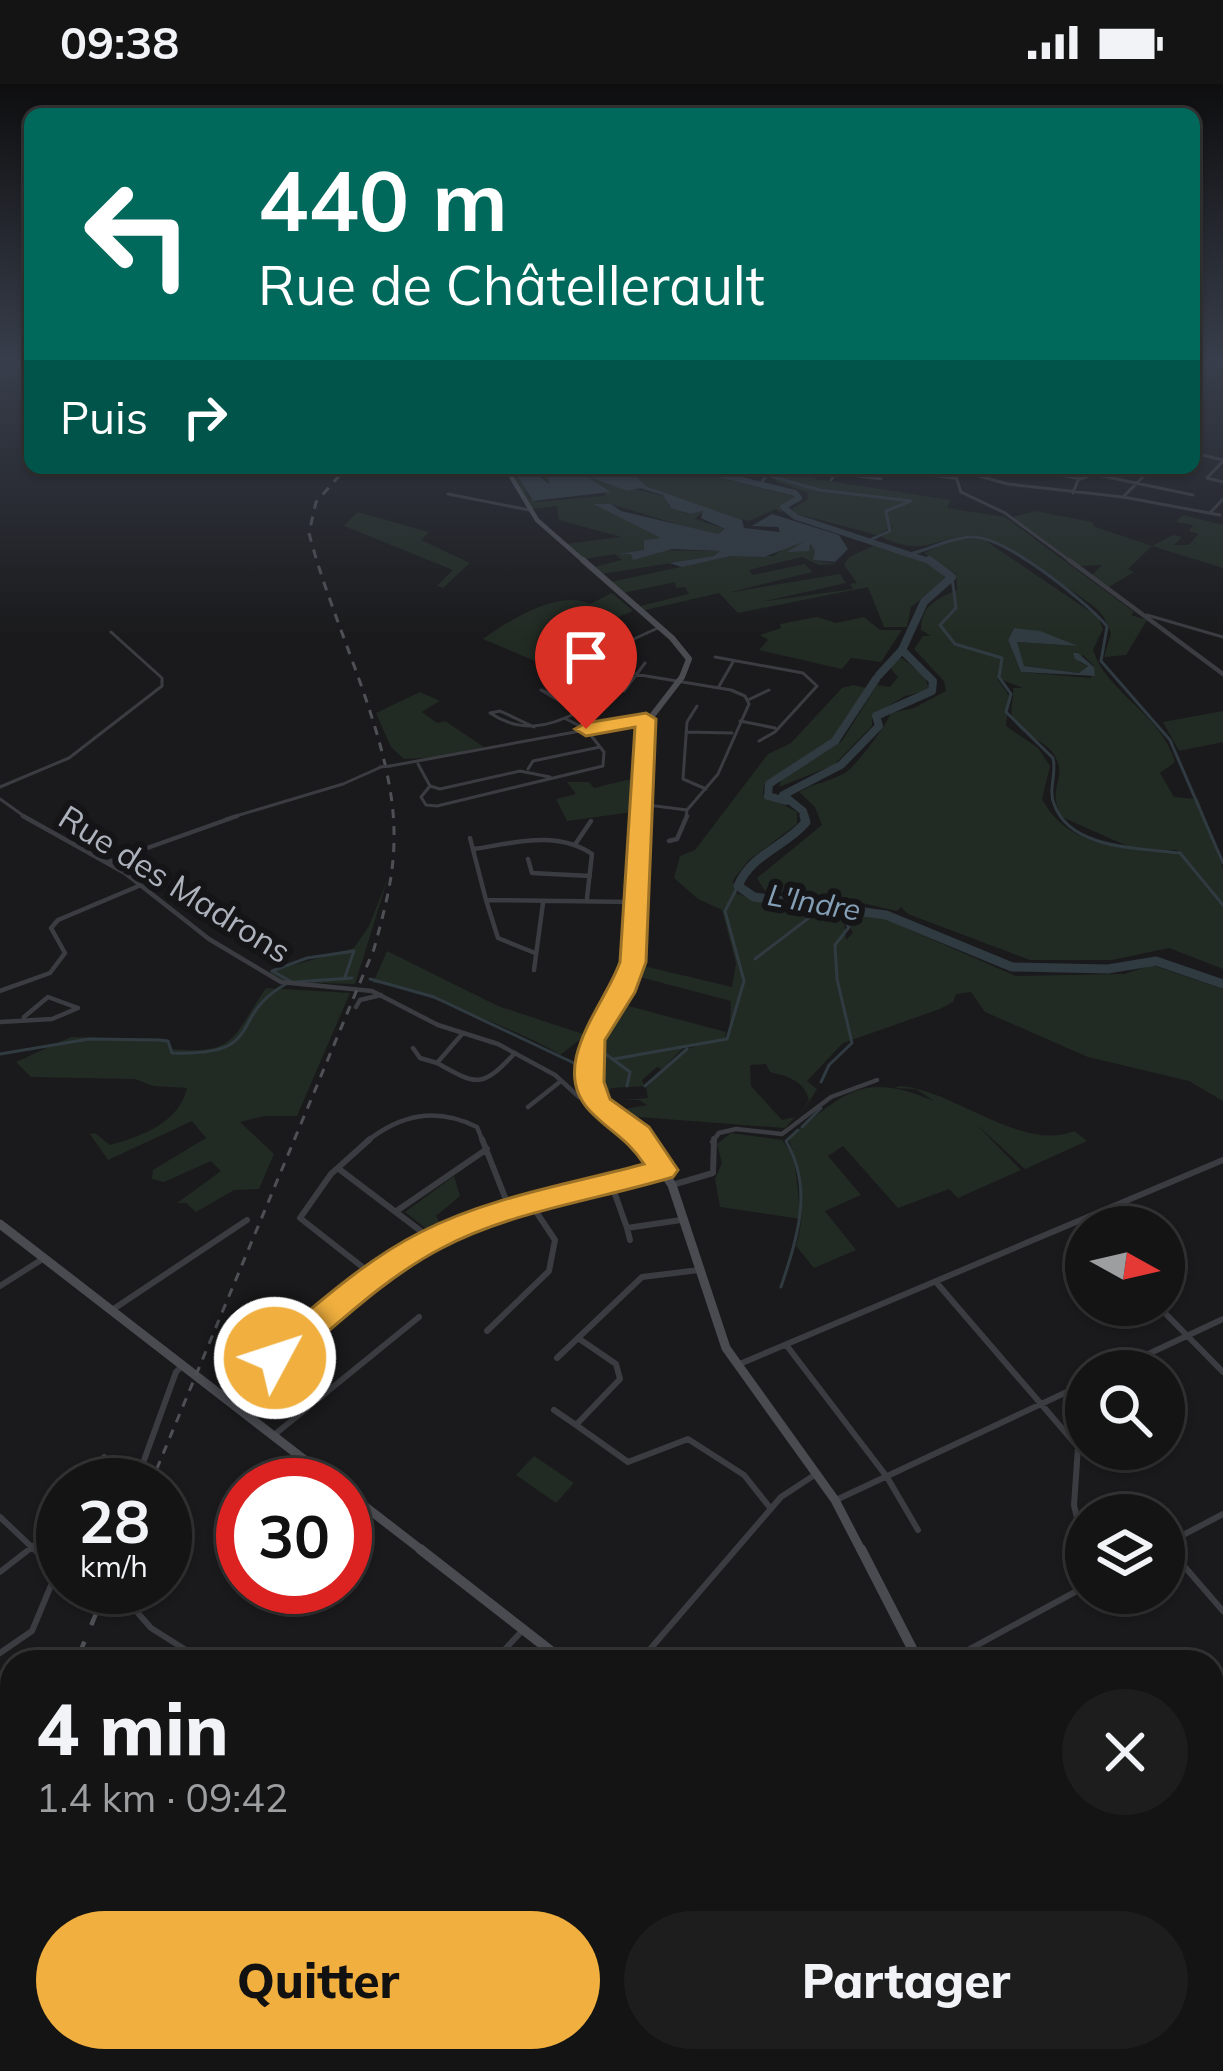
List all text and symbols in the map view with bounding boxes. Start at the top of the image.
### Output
text: 09:38 [60,14,179,70]
text: 440 m [258,147,508,252]
icon: left [60,156,216,312]
text: Rue de Châtellerault [258,251,765,319]
icon: right [172,384,238,450]
text: Puis [60,389,148,445]
pin [535,606,637,729]
icon: arrive [553,624,619,690]
street label: Rue des Madrons [52,796,299,971]
water label: L'Indre [765,875,863,929]
north arrow [1065,1206,1185,1326]
map controls [1065,1206,1185,1614]
position arrow [212,1295,338,1421]
button: search [1065,1350,1185,1470]
speed limit sign: 30 [216,1458,372,1614]
text: 28 [78,1483,150,1558]
button: layers [1065,1494,1185,1614]
text: km/h [80,1547,148,1585]
text: 4 min [36,1683,229,1773]
button: close [1062,1689,1188,1815]
text: 1.4 km · 09:42 [36,1773,288,1822]
button: Quitter [36,1911,600,2049]
button: Partager [624,1911,1188,2049]

